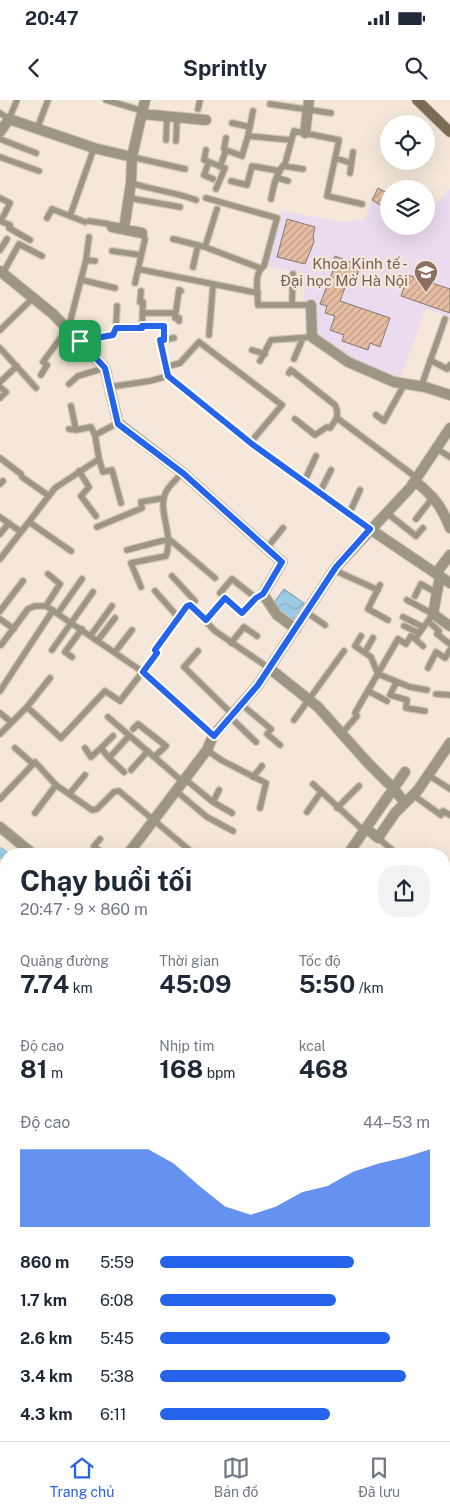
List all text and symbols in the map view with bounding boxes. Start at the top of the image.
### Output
text: 20:47 [25,7,79,29]
icon: back [20,54,48,82]
icon: search [402,54,430,82]
text: Sprintly [183,55,267,81]
map controls [380,115,435,235]
button: locate [380,115,435,170]
button: layers [380,180,435,235]
place label: Khoa Kinh tế - Đại học Mở Hà Nội [280,255,408,289]
school or university icon: Khoa Kinh tế - Đại học Mở Hà Nội [413,259,439,293]
pin [59,320,101,362]
icon: arrive [66,327,94,355]
text: Chạy buổi tối [20,864,192,897]
button: share [378,865,430,917]
text: 20:47 · 9 × 860 m [20,900,148,919]
text: Quãng đường [20,953,109,969]
text: Thời gian [159,953,219,969]
text: Tốc độ [299,953,341,969]
text: 7.74 [20,969,69,999]
text: 45:09 [159,969,232,999]
text: 5:50 [299,969,355,999]
text: km [69,980,93,996]
text: /km [355,980,384,996]
text: Độ cao [20,1038,64,1054]
text: Nhịp tim [159,1038,214,1054]
text: kcal [299,1038,326,1054]
text: 81 [20,1054,47,1084]
text: 168 [159,1054,203,1084]
text: 468 [299,1054,348,1084]
text: m [47,1065,63,1081]
text: bpm [203,1065,235,1081]
text: Độ cao [20,1113,70,1132]
text: 44–53 m [363,1113,430,1132]
text: 860 m [20,1253,69,1272]
text: 5:59 [100,1253,134,1272]
text: 1.7 km [20,1291,67,1310]
text: 6:08 [100,1291,134,1310]
text: 2.6 km [20,1329,72,1348]
text: 5:45 [100,1329,134,1348]
text: 3.4 km [20,1367,73,1386]
text: 5:38 [100,1367,134,1386]
text: 4.3 km [20,1405,73,1424]
text: 6:11 [100,1405,127,1424]
tab: Trang chủ [50,1454,114,1500]
tab: Bản đồ [214,1454,258,1500]
tab: Đã lưu [358,1454,400,1500]

